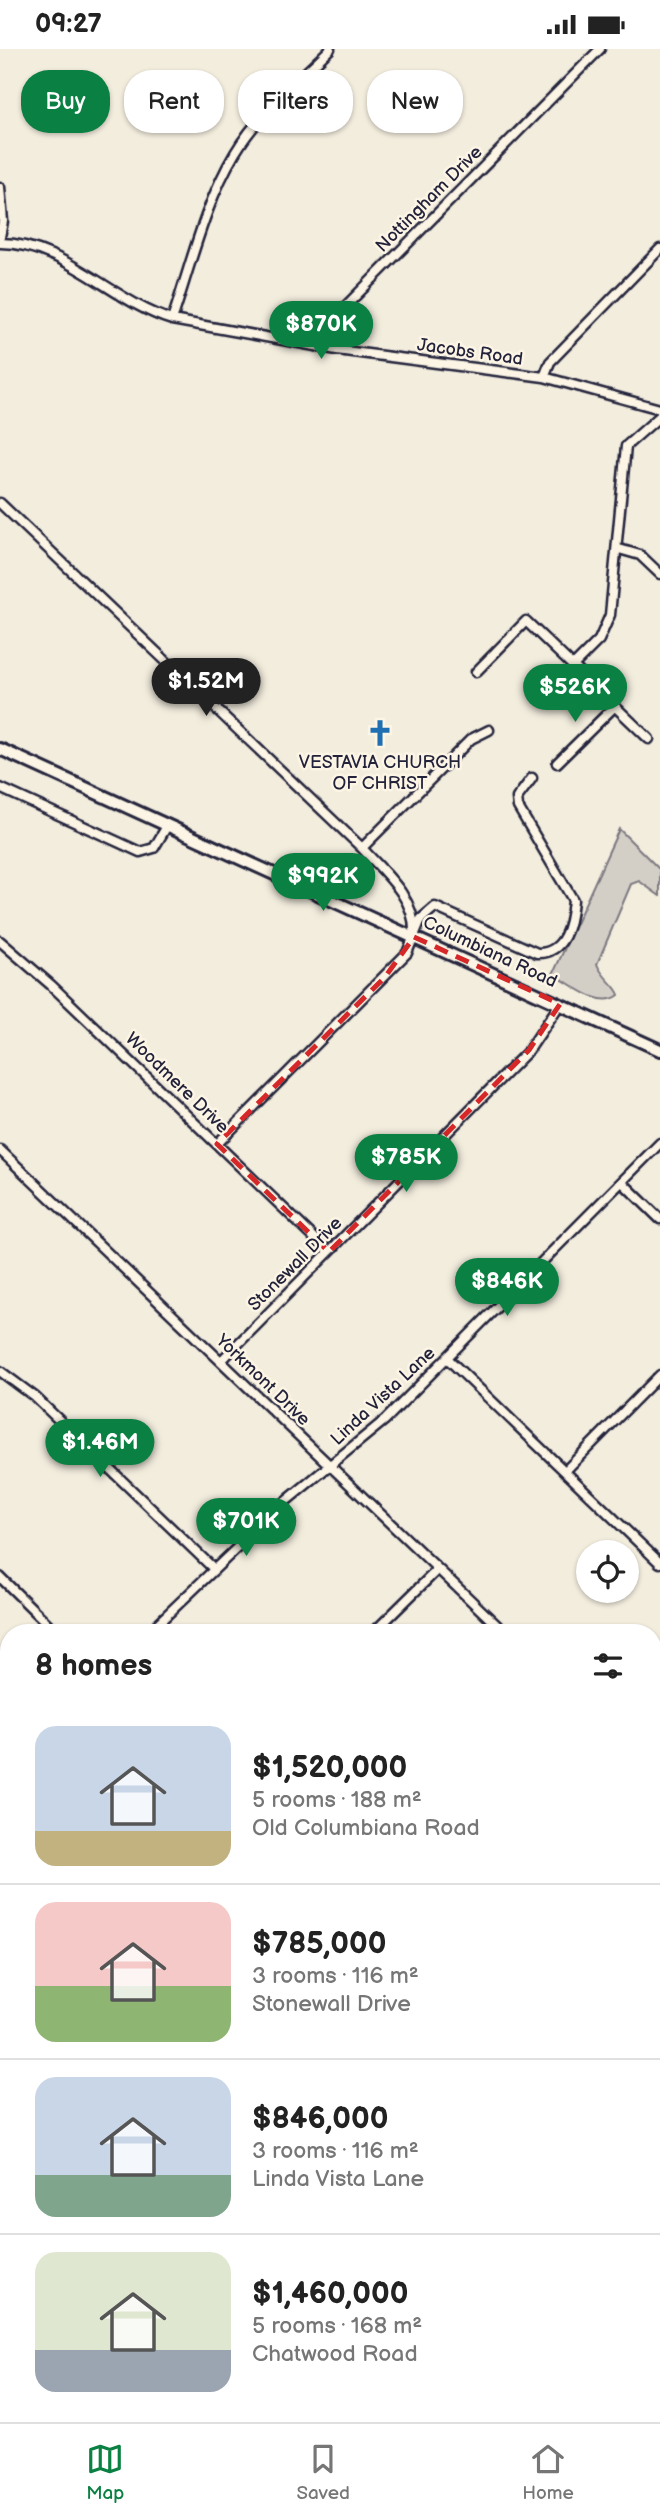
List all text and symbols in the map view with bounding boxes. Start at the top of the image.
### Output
text: 09:27 [35,9,102,40]
chip: Buy [21,70,110,133]
chip: Rent [124,70,224,133]
chip: Filters [238,70,353,133]
chip: New [367,70,463,133]
street label: Nottingham Drive [372,141,487,256]
pin: $870K [272,301,370,361]
text: $870K [285,310,357,338]
street label: Jacobs Road [416,334,524,370]
pin: $1.52M [149,659,263,718]
pin: $526K [526,665,624,724]
text: $1.52M [168,667,244,695]
text: $526K [539,673,611,701]
church icon: VESTAVIA CHURCH OF CHRIST [365,718,395,748]
place label: VESTAVIA CHURCH OF CHRIST [299,752,461,794]
pin: $992K [274,853,372,913]
text: $992K [287,862,359,890]
street label: Columbiana Road [420,912,560,992]
street label: Woodmere Drive [121,1028,233,1138]
pin: $785K [357,1135,455,1194]
text: $785K [371,1143,441,1171]
street label: Stonewall Drive [244,1212,347,1315]
pin: $846K [458,1259,556,1318]
text: $846K [471,1267,543,1295]
street label: Yorkmont Drive [211,1329,315,1430]
street label: Linda Vista Lane [327,1342,440,1450]
pin: $1.46M [43,1419,157,1479]
text: $1.46M [61,1428,139,1456]
pin: $701K [197,1499,295,1558]
text: $701K [212,1507,280,1535]
map controls [576,1540,639,1603]
button: locate [576,1540,639,1603]
icon: filters [589,1647,627,1685]
text: 8 homes [35,1648,152,1684]
text: $1,520,000 [252,1750,407,1786]
icon: home [91,1754,175,1838]
text: 5 rooms · 188 m² [252,1786,422,1814]
text: Old Columbiana Road [252,1814,480,1842]
text: $785,000 [252,1926,386,1962]
icon: home [91,1930,175,2014]
text: 3 rooms · 116 m² [252,1962,419,1990]
text: Stonewall Drive [252,1990,411,2018]
text: $846,000 [252,2101,388,2137]
icon: home [91,2105,175,2189]
text: 3 rooms · 116 m² [252,2137,419,2165]
text: Linda Vista Lane [252,2165,424,2193]
text: $1,460,000 [252,2276,408,2312]
icon: home [91,2280,175,2364]
text: 5 rooms · 168 m² [252,2312,422,2340]
text: Chatwood Road [252,2340,418,2368]
tab: Map [86,2440,124,2505]
tab: Saved [297,2440,350,2505]
tab: Home [522,2440,574,2505]

